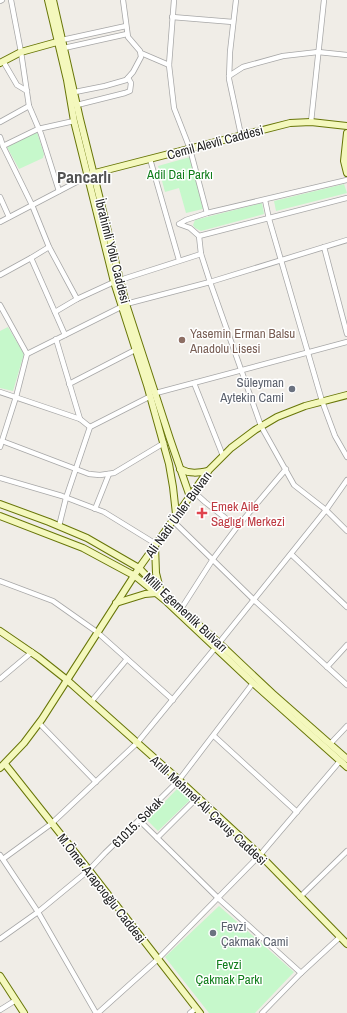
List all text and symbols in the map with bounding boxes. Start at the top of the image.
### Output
street label: Cemil Alevli Caddesi [165,121,265,163]
district label: Pancarlı [57,165,111,188]
park label: Adil Dai Parkı [146,166,213,183]
street label: İbrahimli Yolu Caddesi [91,197,134,305]
place label: Yasemin Erman Balsu Anadolu Lisesi [189,325,295,357]
marker: Yasemin Erman Balsu Anadolu Lisesi [177,335,187,345]
place label: Süleyman Aytekin Cami [219,374,284,406]
marker: Süleyman Aytekin Cami [287,384,297,394]
street label: Ali Nadi Ünler Bulvarı [141,468,215,562]
place label: Emek Aile Saglıgı Merkezi [211,498,285,530]
marker: Emek Aile Saglıgı Merkezi [196,507,208,519]
street label: Milli Egemenlik Bulvarı [140,569,231,656]
street label: Arıllı Mehmet Ali Çavuş Caddesi [146,751,271,869]
street label: 61015. Sokak [108,793,167,851]
street label: M.Ömer Arapcıoğlu Caddesi [54,830,150,947]
place label: Fevzi Çakmak Cami [221,918,289,950]
marker: Fevzi Çakmak Cami [208,928,218,938]
park label: Fevzi Çakmak Parkı [196,956,263,988]

